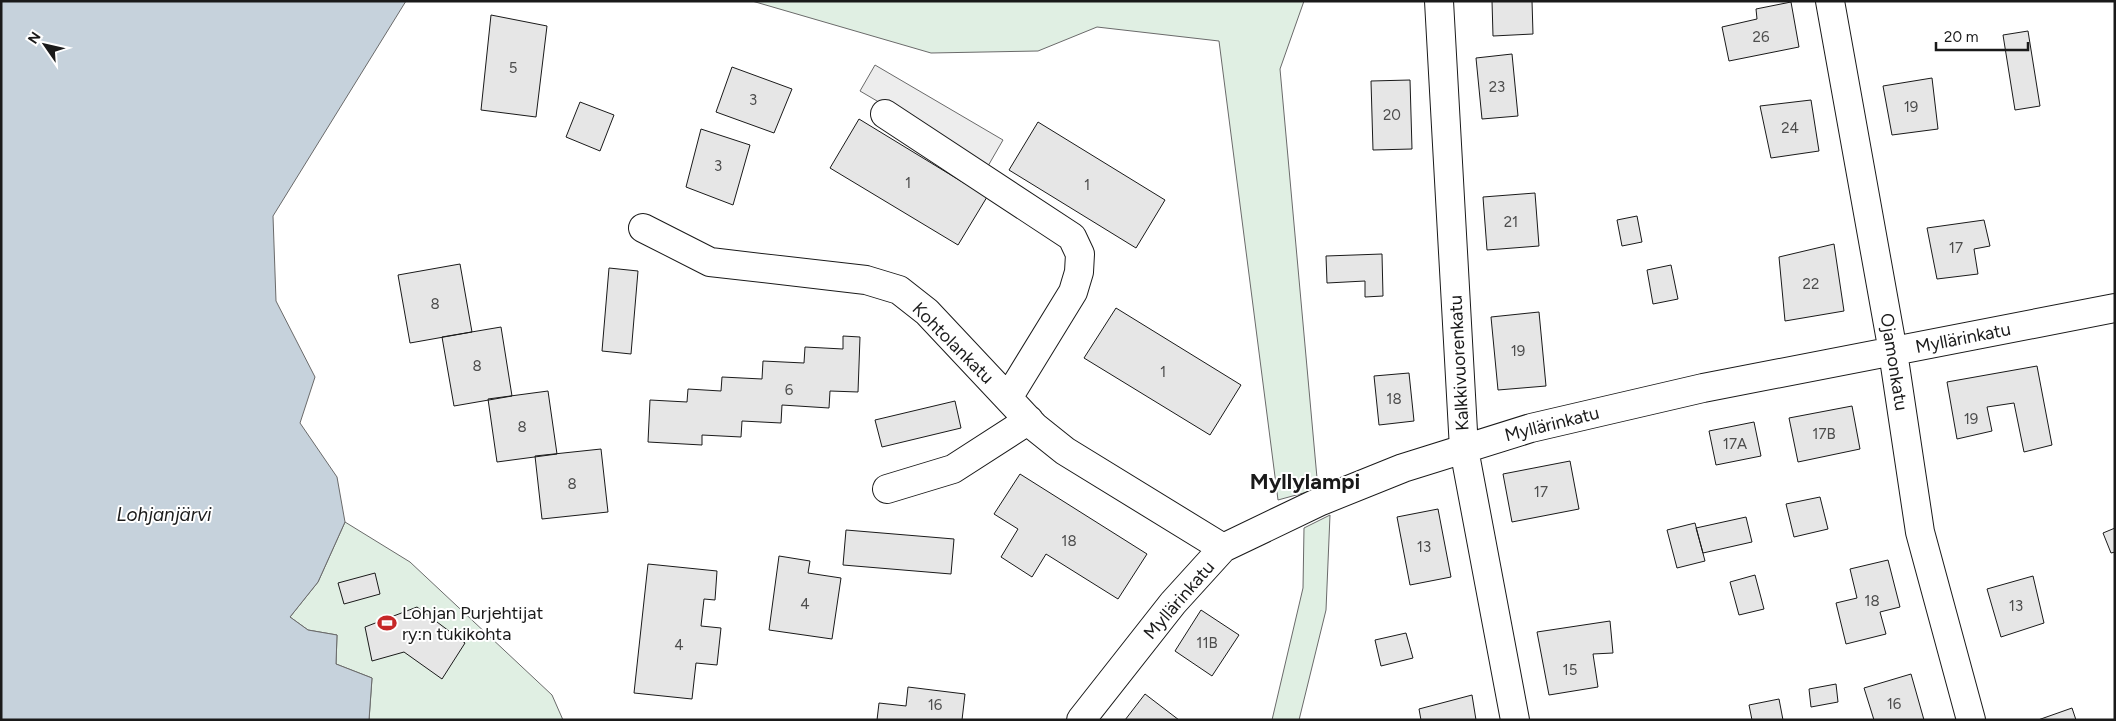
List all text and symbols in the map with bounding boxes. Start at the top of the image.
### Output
north arrow [20,20,70,70]
scale bar [1936,20,2028,52]
house number: 26 [1753,28,1770,46]
text: 20 m [1944,28,1978,46]
text: N [25,29,45,47]
house number: 5 [509,59,517,77]
house number: 23 [1489,78,1505,96]
house number: 3 [749,91,757,109]
house number: 19 [1904,98,1918,116]
house number: 20 [1383,106,1401,124]
house number: 24 [1781,119,1799,137]
house number: 3 [714,157,722,175]
house number: 1 [905,174,911,192]
house number: 1 [1084,176,1090,194]
house number: 21 [1504,213,1518,231]
house number: 17 [1949,239,1963,257]
house number: 22 [1803,275,1819,293]
house number: 8 [430,295,440,313]
street label: Kalkkivuorenkatu [1444,295,1474,431]
street label: Kohtolankatu [908,298,998,388]
street label: Ojamonkatu [1875,312,1913,412]
street label: Myllärinkatu [1913,318,2013,358]
house number: 19 [1511,342,1525,360]
house number: 8 [472,357,482,375]
house number: 1 [1160,363,1166,381]
house number: 6 [785,381,794,399]
house number: 18 [1386,390,1402,408]
street label: Myllärinkatu [1502,402,1602,446]
house number: 19 [1964,410,1978,428]
house number: 8 [517,418,527,436]
house number: 17B [1812,425,1836,443]
house number: 17A [1723,435,1747,453]
district label: Myllylampi [1250,468,1360,495]
house number: 8 [567,475,577,493]
house number: 17 [1534,483,1548,501]
water label: Lohjanjärvi [117,503,212,526]
house number: 18 [1061,532,1077,550]
house number: 13 [1417,538,1431,556]
street label: Myllärinkatu [1139,556,1219,644]
house number: 18 [1864,592,1880,610]
house number: 4 [800,595,810,613]
house number: 13 [2009,597,2023,615]
place label: Lohjan Purjehtijat ry:n tukikohta [402,602,544,645]
sports icon: Lohjan Purjehtijat ry:n tukikohta [376,612,398,634]
house number: 11B [1196,634,1218,652]
house number: 4 [674,636,684,654]
house number: 15 [1563,661,1577,679]
house number: 16 [1887,695,1902,713]
house number: 16 [928,696,943,714]

